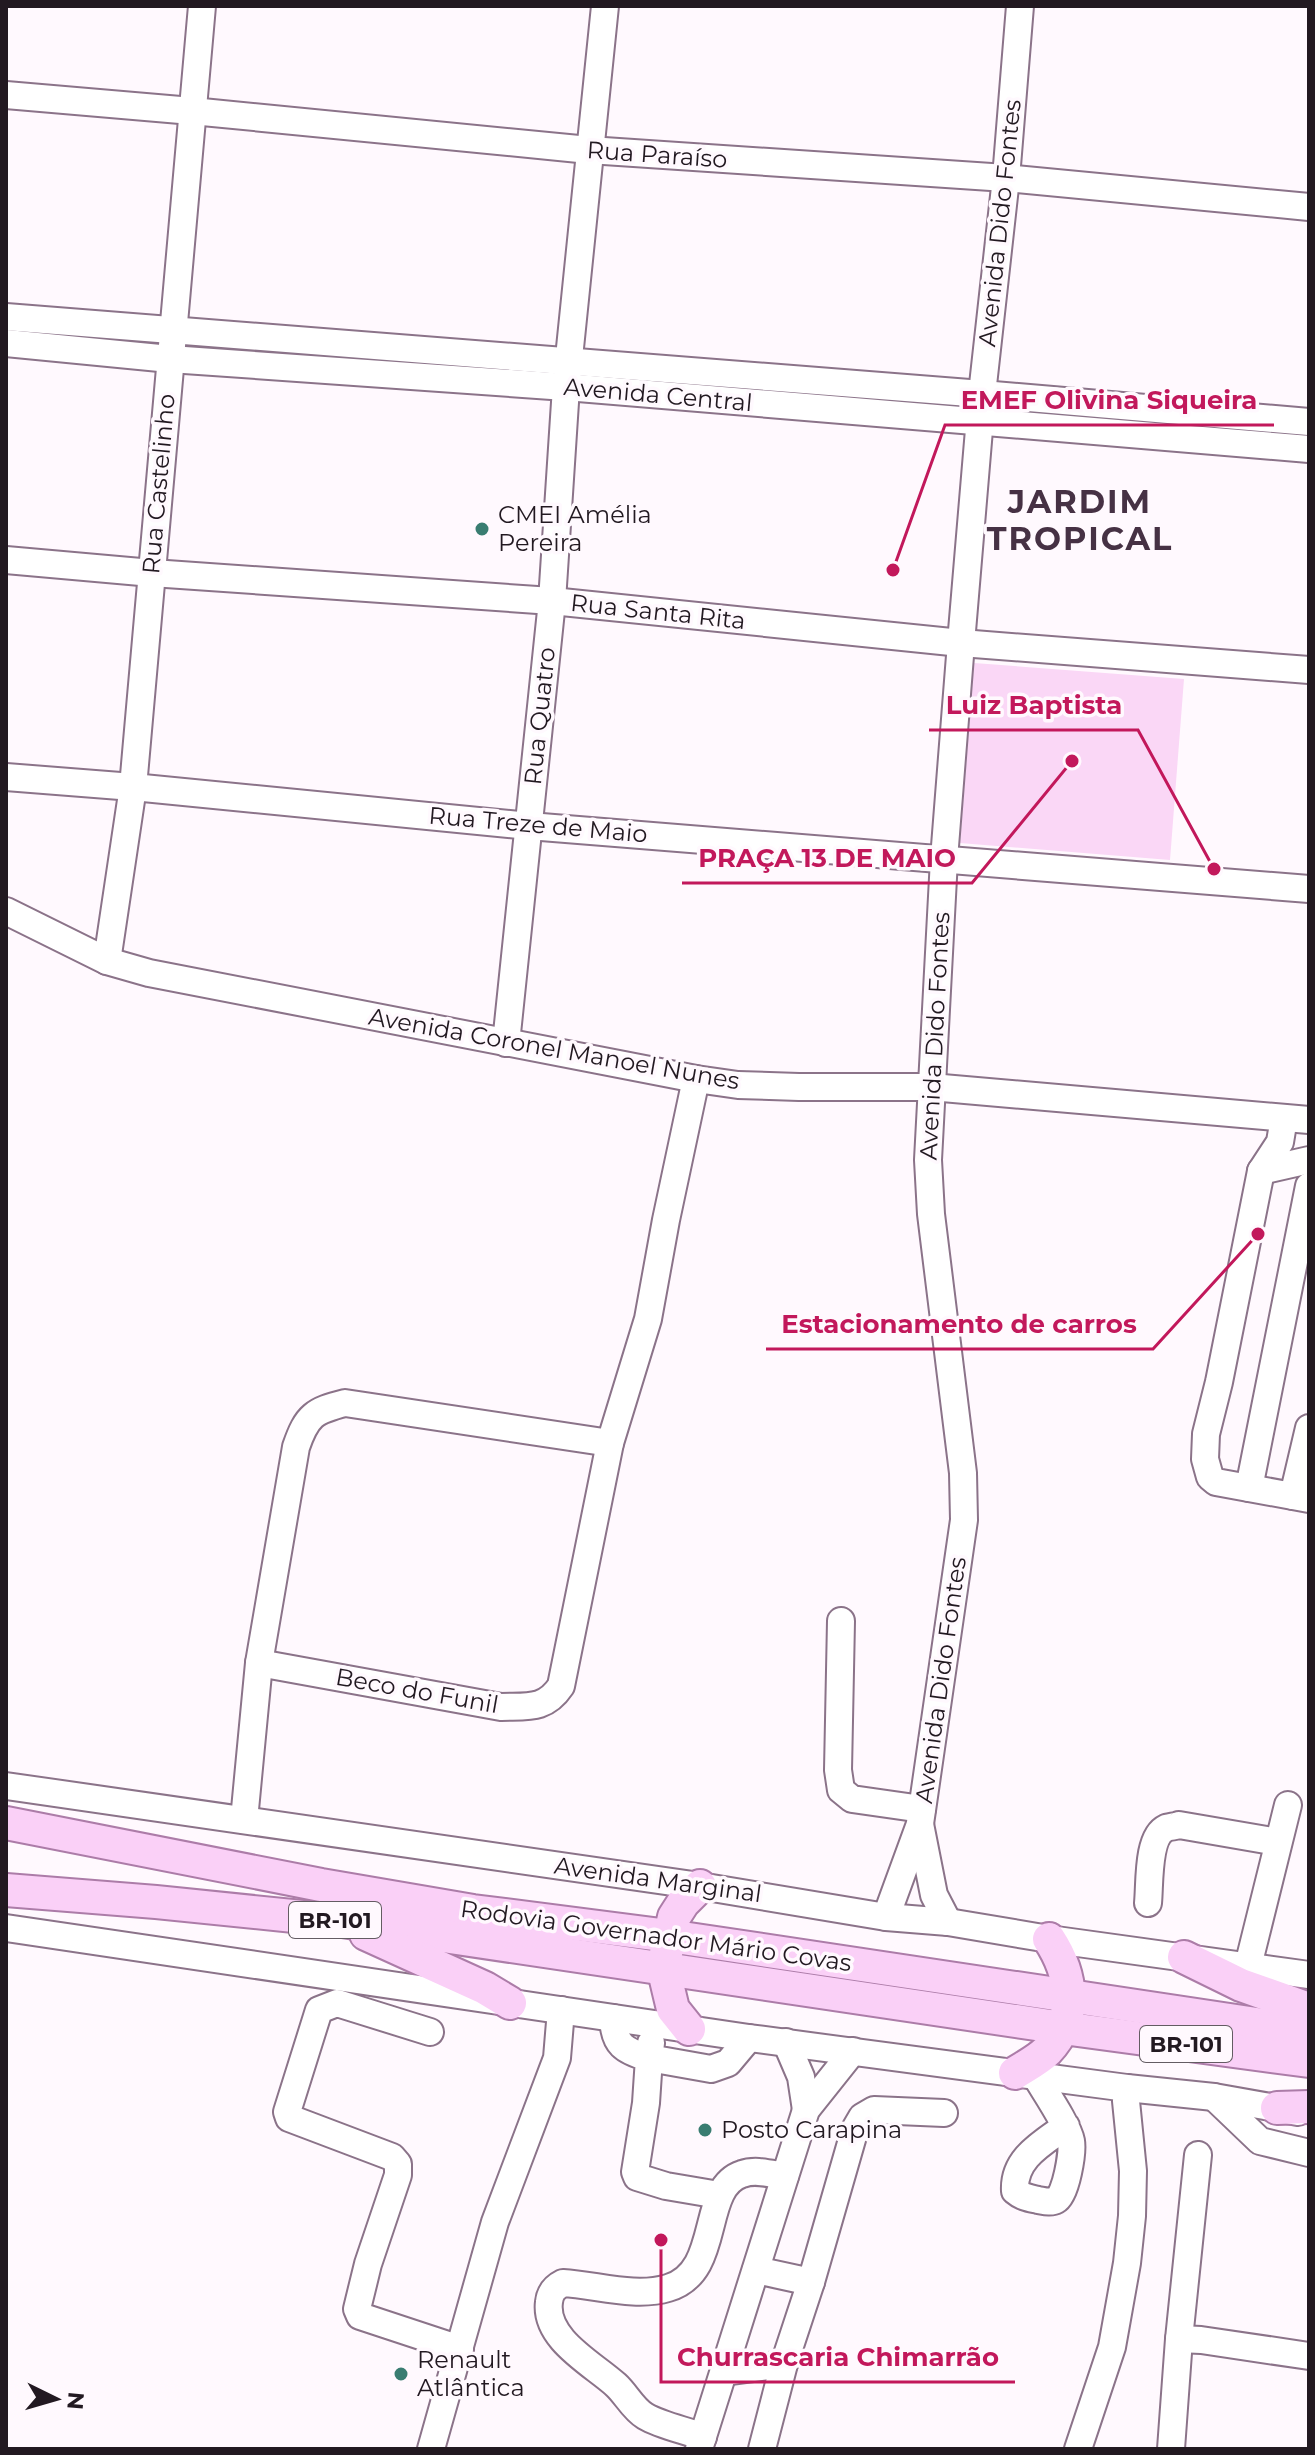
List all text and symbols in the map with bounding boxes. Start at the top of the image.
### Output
street label: Avenida Dido Fontes [972,98,1027,348]
street label: Rua Paraíso [586,135,728,174]
street label: Avenida Central [562,372,754,417]
callout: EMEF Olivina Siqueira [945,375,1274,425]
text: EMEF Olivina Siqueira [961,384,1257,416]
street label: Rua Castelinho [136,393,181,575]
district label: JARDIM TROPICAL [987,482,1173,558]
place label: CMEI Amélia Pereira [498,500,652,557]
marker: CMEI Amélia Pereira [473,520,491,538]
street label: Rua Santa Rita [569,588,747,635]
street label: Rua Quatro [518,646,561,786]
callout: Luiz Baptista [929,680,1138,730]
text: Luiz Baptista [946,689,1122,721]
street label: Rua Treze de Maio [427,800,649,849]
callout: PRAÇA 13 DE MAIO [682,833,972,883]
text: PRAÇA 13 DE MAIO [698,842,956,874]
street label: Avenida Dido Fontes [914,911,955,1161]
street label: Avenida Coronel Manoel Nunes [366,1002,742,1095]
callout: Estacionamento de carros [766,1299,1153,1349]
text: Estacionamento de carros [781,1308,1137,1340]
street label: Avenida Dido Fontes [909,1555,972,1805]
street label: Beco do Funil [333,1662,501,1719]
street label: Avenida Marginal [552,1851,764,1908]
street label: Rodovia Governador Mário Covas [459,1894,853,1977]
road number: BR-101 [289,1902,381,1938]
road number: BR-101 [1140,2026,1232,2062]
place label: Posto Carapina [721,2115,902,2144]
marker: Posto Carapina [696,2121,714,2139]
callout: Churrascaria Chimarrão [661,2332,1015,2382]
text: Churrascaria Chimarrão [677,2341,999,2373]
place label: Renault Atlântica [417,2345,525,2402]
north arrow [16,2359,96,2439]
marker: Renault Atlântica [392,2365,410,2383]
text: N [61,2391,90,2411]

